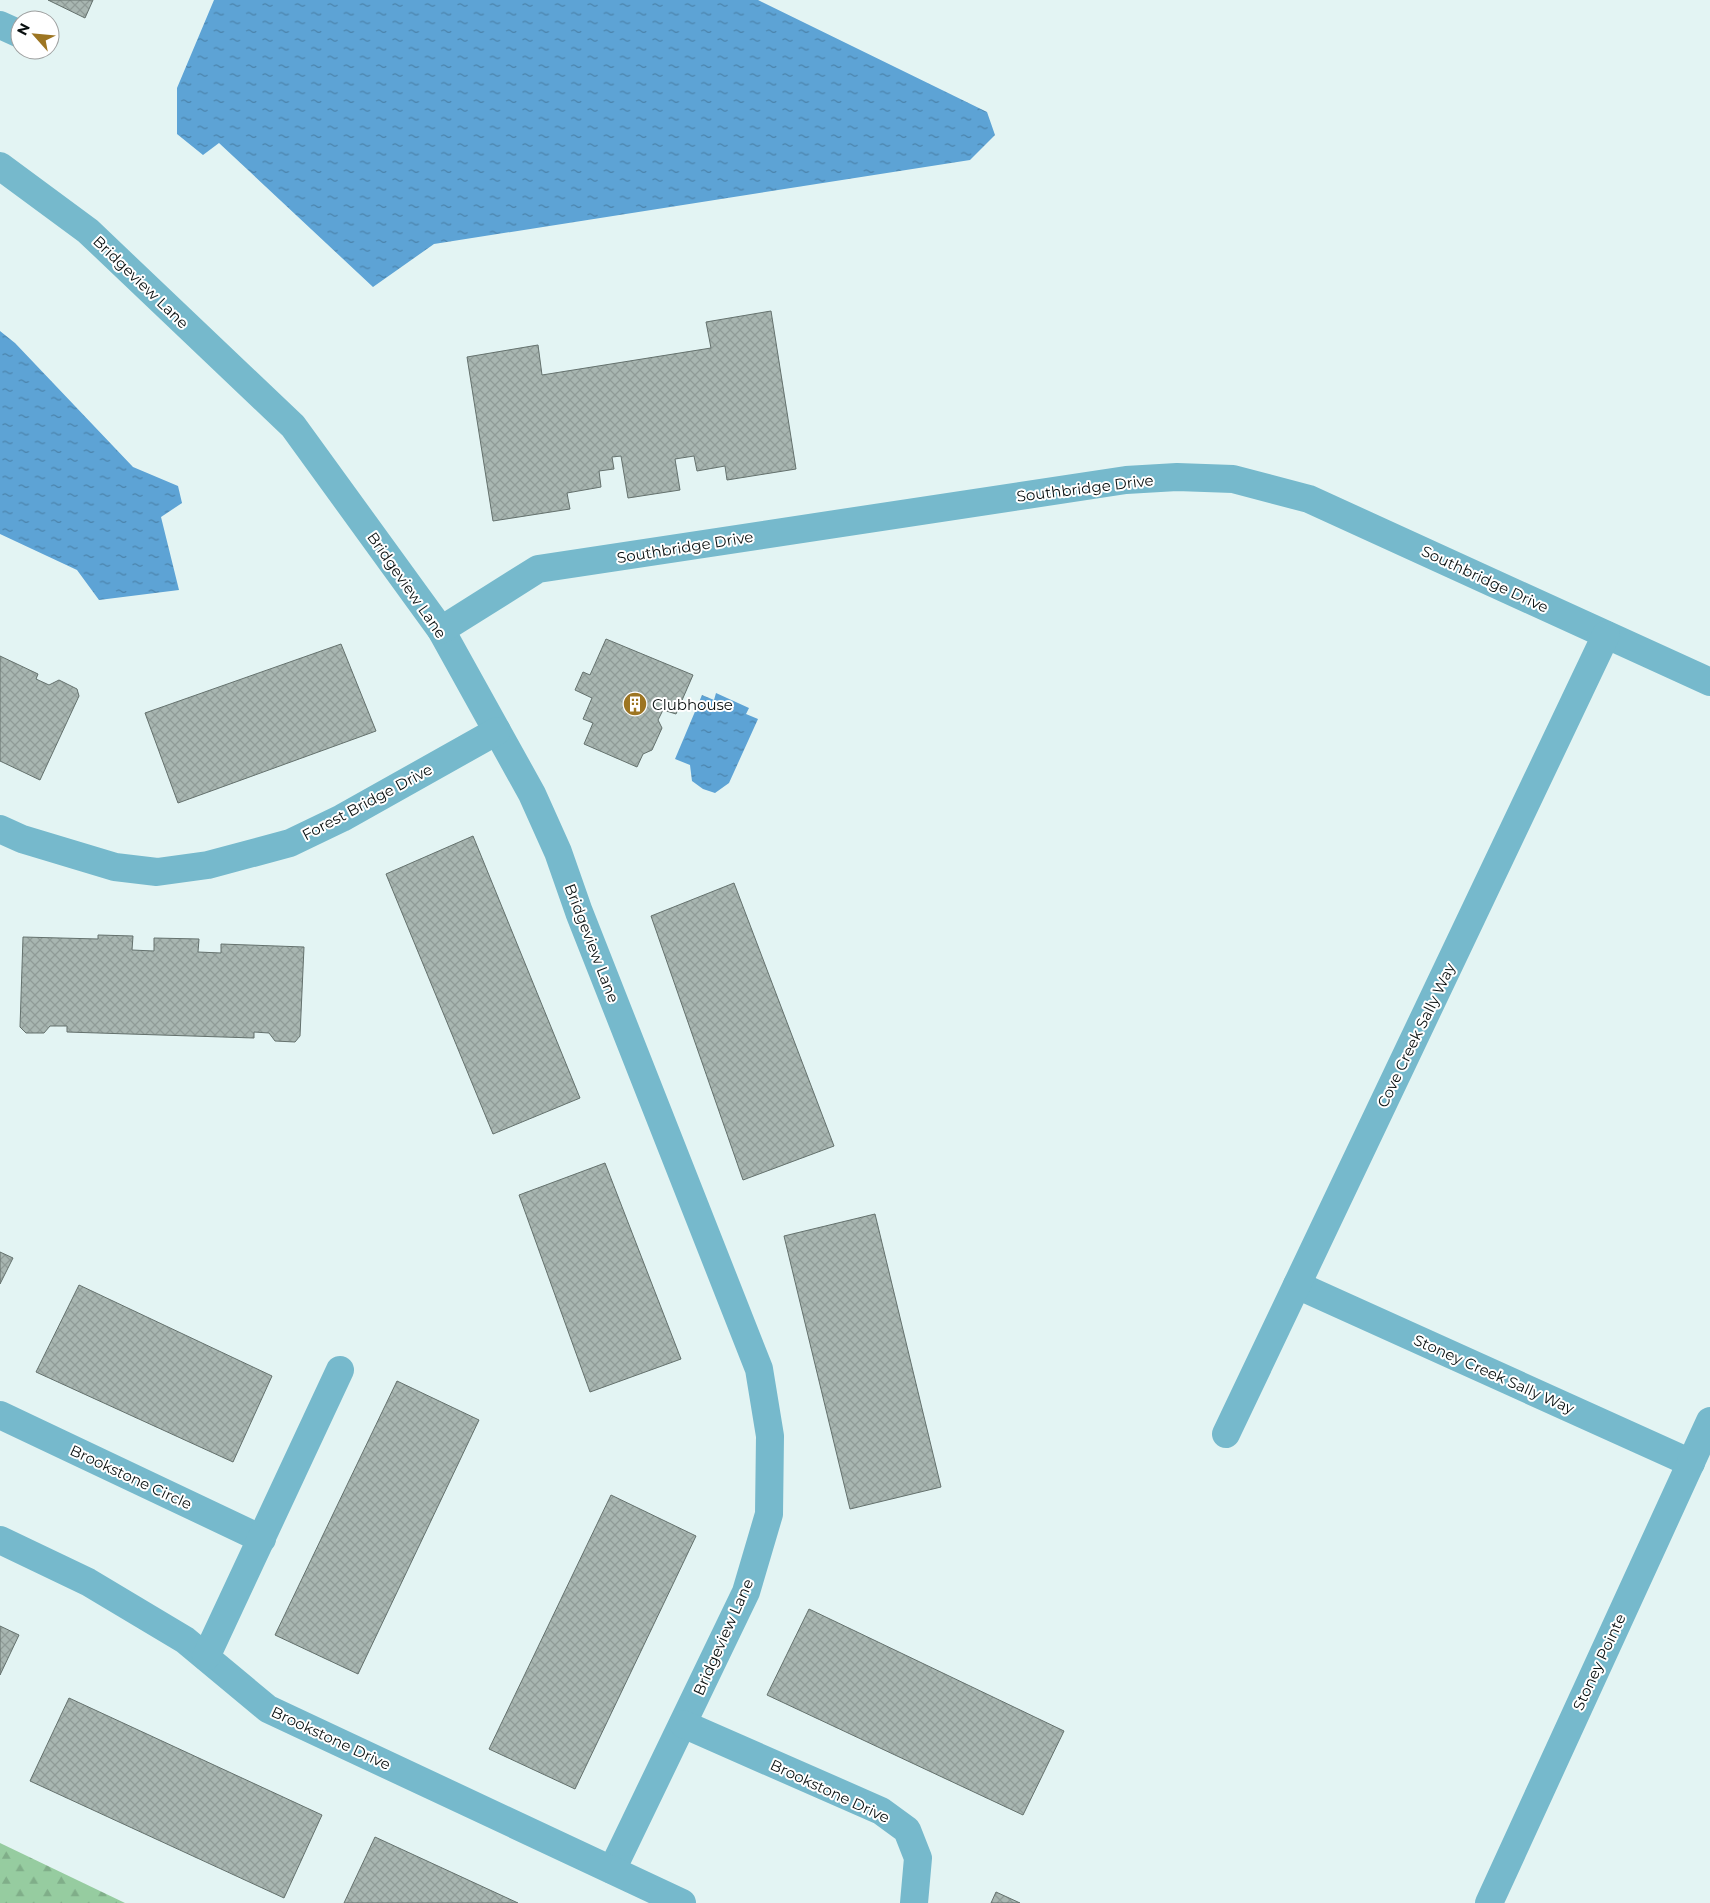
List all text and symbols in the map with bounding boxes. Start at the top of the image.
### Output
north arrow [10,10,60,60]
text: N [13,20,34,38]
street label: Bridgeview Lane [89,232,193,332]
street label: Southbridge Drive [1015,470,1155,506]
street label: Southbridge Drive [615,527,755,567]
street label: Bridgeview Lane [363,528,451,642]
street label: Southbridge Drive [1419,541,1551,617]
building icon: Clubhouse [622,691,648,717]
place label: Clubhouse [652,695,733,714]
street label: Forest Bridge Drive [299,760,435,844]
street label: Bridgeview Lane [561,881,623,1005]
street label: Cove Creek Sally Way [1373,959,1460,1110]
street label: Stoney Creek Sally Way [1411,1330,1578,1418]
street label: Brookstone Circle [67,1440,195,1514]
street label: Bridgeview Lane [689,1576,757,1698]
street label: Stoney Pointe [1568,1611,1630,1713]
street label: Brookstone Drive [268,1702,394,1774]
street label: Brookstone Drive [767,1755,893,1827]

